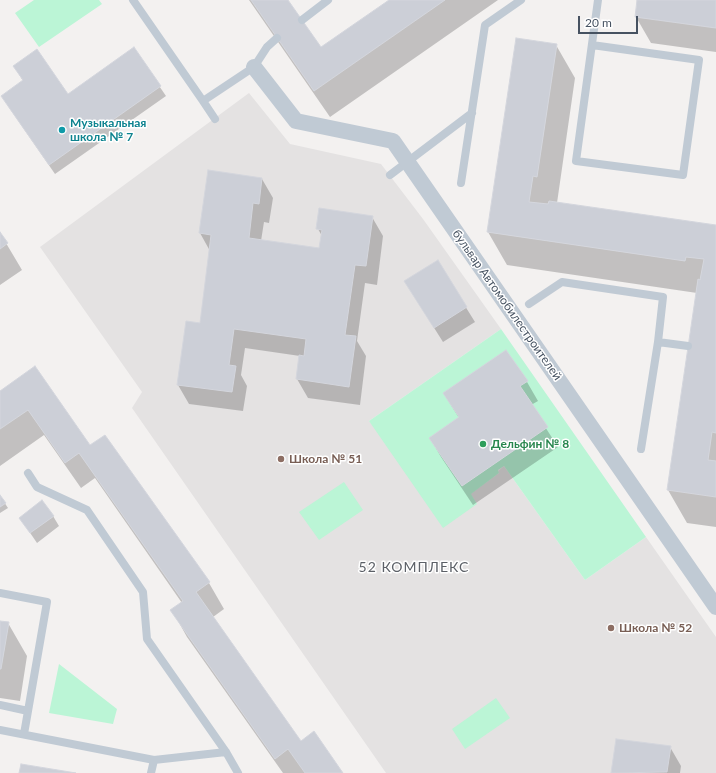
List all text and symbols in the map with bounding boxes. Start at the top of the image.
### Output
scale bar [580,8,640,34]
text: 20 m [585,15,612,30]
place label: Музыкальная школа № 7 [70,116,146,144]
marker: Музыкальная школа № 7 [57,125,67,135]
street label: бульвар Автомобилестроителей [449,227,565,383]
place label: Дельфин № 8 [491,437,569,451]
marker: Дельфин № 8 [478,439,488,449]
place label: Школа № 51 [289,452,362,466]
marker: Школа № 51 [276,454,286,464]
district label: 52 КОМПЛЕКС [359,559,469,575]
place label: Школа № 52 [619,621,692,635]
marker: Школа № 52 [606,623,616,633]

